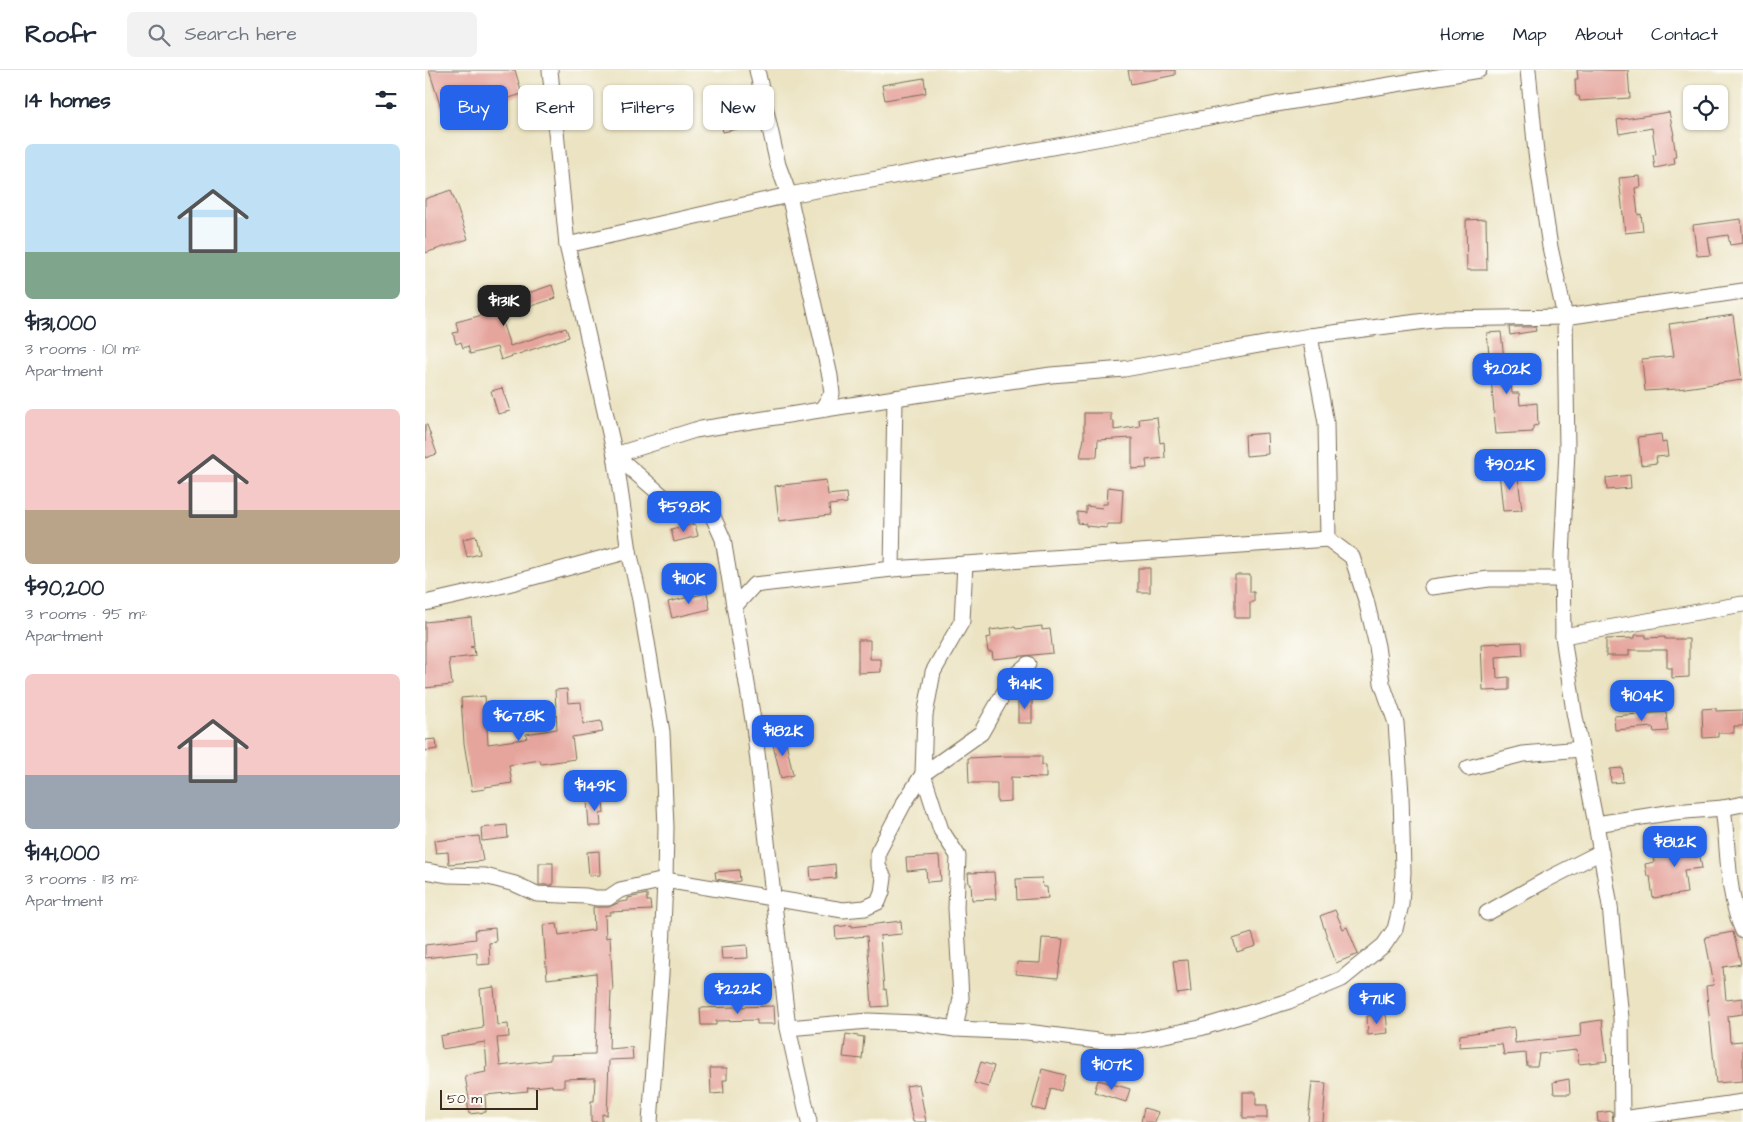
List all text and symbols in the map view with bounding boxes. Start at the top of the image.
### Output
search box [127,12,477,57]
text: Roofr [25,18,97,52]
icon: search [145,21,173,49]
text: Search here [185,21,297,48]
text: Home [1440,22,1485,47]
text: Map [1513,22,1547,47]
text: About [1575,22,1623,47]
text: Contact [1651,22,1718,47]
chip: Buy [440,85,508,130]
chip: Rent [518,85,593,130]
chip: Filters [603,85,693,130]
chip: New [703,85,774,130]
map controls [1683,85,1728,130]
button: locate [1683,85,1728,130]
text: 14 homes [25,86,111,115]
icon: filters [372,86,400,114]
icon: home [168,176,258,266]
pin: $131K [469,284,539,327]
text: $131K [489,290,519,312]
text: $131,000 [25,309,96,338]
text: 3 rooms · 101 m² [25,338,141,360]
pin: $202K [1472,352,1542,395]
text: $202K [1484,358,1531,380]
text: Apartment [25,360,103,382]
icon: home [168,441,258,531]
pin: $90.2K [1469,448,1551,491]
text: $90.2K [1485,454,1535,476]
pin: $59.8K [643,490,725,533]
text: $59.8K [658,496,710,518]
pin: $110K [654,562,724,605]
text: $110K [673,568,705,590]
text: $90,200 [25,574,104,603]
text: 3 rooms · 95 m² [25,603,147,625]
text: Apartment [25,625,103,647]
pin: $141K [990,668,1060,710]
text: $141K [1008,673,1042,695]
pin: $104K [1607,680,1677,722]
text: $104K [1621,685,1663,707]
pin: $67.8K [478,700,560,742]
text: $67.8K [493,705,545,727]
icon: home [168,706,258,796]
pin: $182K [748,714,818,757]
text: $182K [763,720,803,742]
pin: $149K [560,770,630,812]
text: $149K [575,775,615,797]
pin: $81.2K [1634,826,1716,868]
text: $81.2K [1654,831,1696,853]
text: $141,000 [25,839,100,868]
text: 3 rooms · 113 m² [25,868,139,890]
text: Apartment [25,890,103,912]
pin: $222K [703,972,773,1015]
text: $222K [715,978,761,1000]
pin: $71.1K [1336,982,1418,1025]
text: $71.1K [1360,988,1394,1010]
pin: $107K [1077,1048,1147,1091]
text: $107K [1092,1054,1132,1076]
scale bar [440,1087,537,1110]
text: 50 m [447,1089,482,1109]

